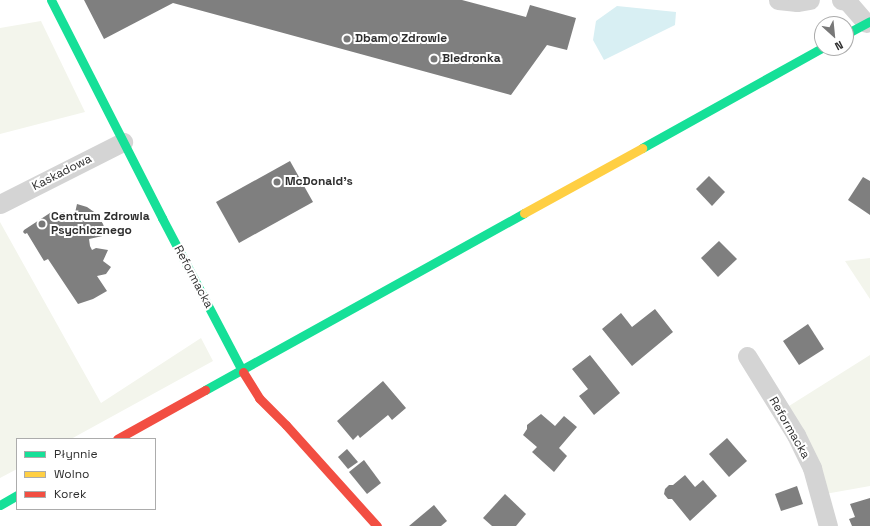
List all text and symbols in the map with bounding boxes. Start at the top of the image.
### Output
north arrow [814,16,854,56]
place label: Dbam o Zdrowie [355,32,447,46]
marker: Dbam o Zdrowie [342,34,352,44]
text: N [833,38,845,54]
place label: Biedronka [442,52,501,66]
marker: Biedronka [429,54,439,64]
street label: Kaskadowa [30,152,94,194]
place label: McDonald's [285,175,353,189]
marker: McDonald's [272,177,282,187]
place label: Centrum Zdrowia Psychicznego [51,210,150,238]
marker: Centrum Zdrowia Psychicznego [36,218,48,230]
street label: Reformacka [170,243,216,311]
street label: Reformacka [766,395,812,461]
legend [16,438,156,510]
text: Płynnie [54,446,98,462]
text: Wolno [54,466,89,482]
text: Korek [54,486,86,502]

